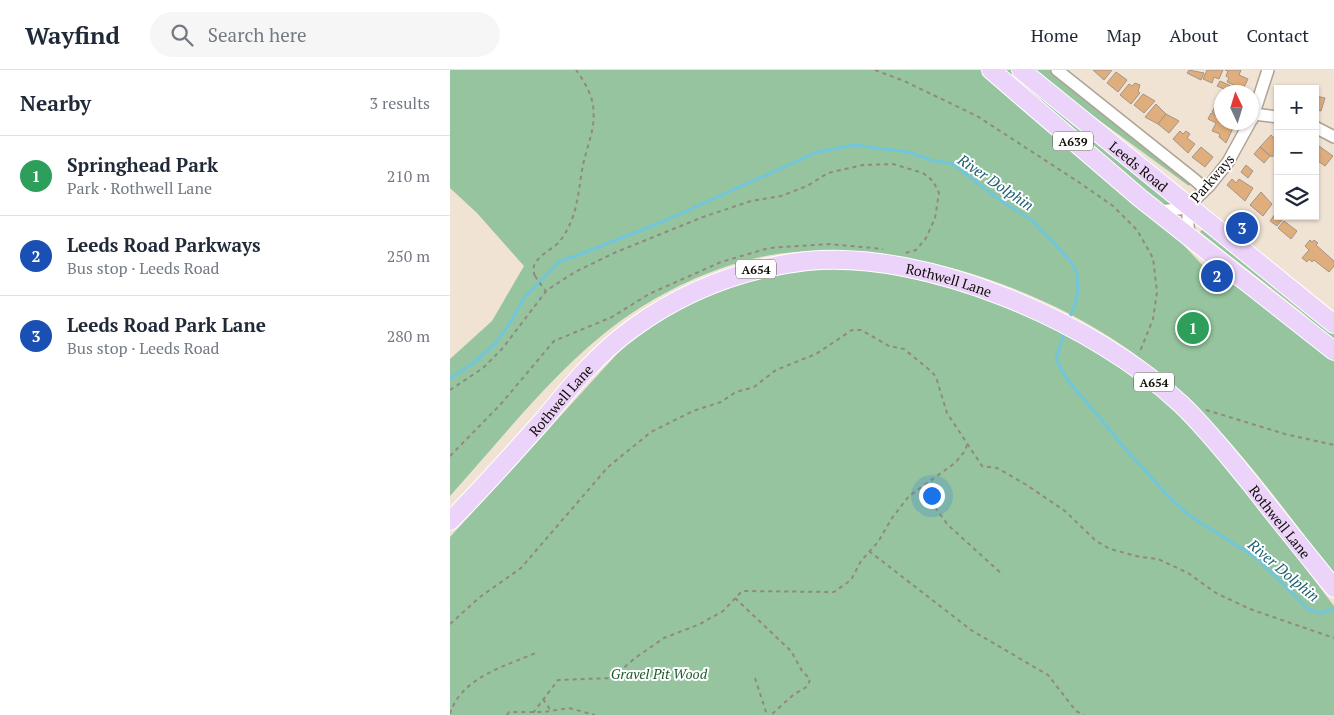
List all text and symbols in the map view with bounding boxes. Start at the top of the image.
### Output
search box [150,12,500,57]
text: Wayfind [25,19,120,51]
icon: search [168,21,196,49]
text: Search here [208,22,307,47]
text: Home [1031,23,1078,47]
text: Map [1106,23,1141,47]
text: About [1169,23,1218,47]
text: Contact [1246,23,1309,47]
north arrow [1214,85,1259,130]
map controls [1274,85,1319,220]
button: + [1274,85,1319,130]
text: Nearby [20,89,91,117]
text: 3 results [370,92,430,114]
button: − [1274,130,1319,175]
road number: A639 [1053,131,1093,150]
street label: Leeds Road [1106,136,1172,195]
water label: River Dolphin [953,149,1038,215]
street label: Parkways [1186,150,1238,206]
text: Springhead Park [67,152,218,177]
text: 1 [31,165,41,187]
text: 210 m [387,165,430,187]
button: layers [1274,175,1319,220]
text: Park · Rothwell Lane [67,177,212,199]
pin: 3 [1226,209,1258,247]
text: Leeds Road Parkways [67,232,261,257]
text: 2 [31,245,41,267]
text: 250 m [387,245,430,267]
text: Bus stop · Leeds Road [67,257,220,279]
pin: 2 [1201,257,1233,295]
street label: Rothwell Lane [904,258,995,301]
road number: A654 [736,260,776,278]
pin: 1 [1177,309,1209,347]
text: Leeds Road Park Lane [67,312,266,337]
text: 3 [31,325,41,347]
text: 280 m [387,325,430,347]
text: Bus stop · Leeds Road [67,337,220,359]
street label: Rothwell Lane [524,360,596,440]
road number: A654 [1134,372,1174,392]
street label: Rothwell Lane [1245,481,1316,562]
your location [919,483,945,509]
water label: River Dolphin [1243,534,1324,606]
park label: Gravel Pit Wood [611,664,708,683]

